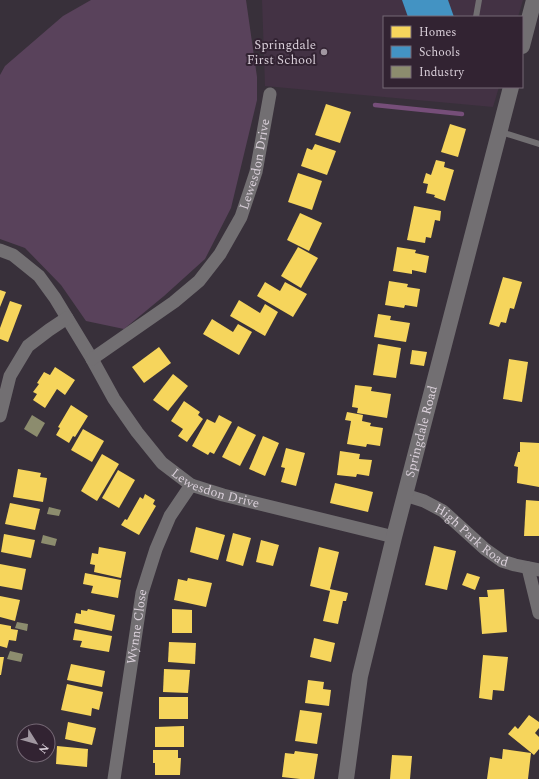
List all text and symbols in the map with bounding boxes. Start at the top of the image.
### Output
legend [383,16,523,88]
text: Homes [419,23,457,42]
place label: Springdale First School [247,35,316,70]
text: Schools [419,43,460,62]
marker: Springdale First School [319,47,329,57]
text: Industry [419,63,465,82]
street label: Lewesdon Drive [234,117,275,212]
street label: Springdale Road [400,383,443,480]
street label: Lewesdon Drive [167,463,261,514]
street label: High Park Road [431,498,511,572]
street label: Wynne Close [121,586,153,666]
north arrow [16,723,56,763]
text: N [34,740,53,757]

